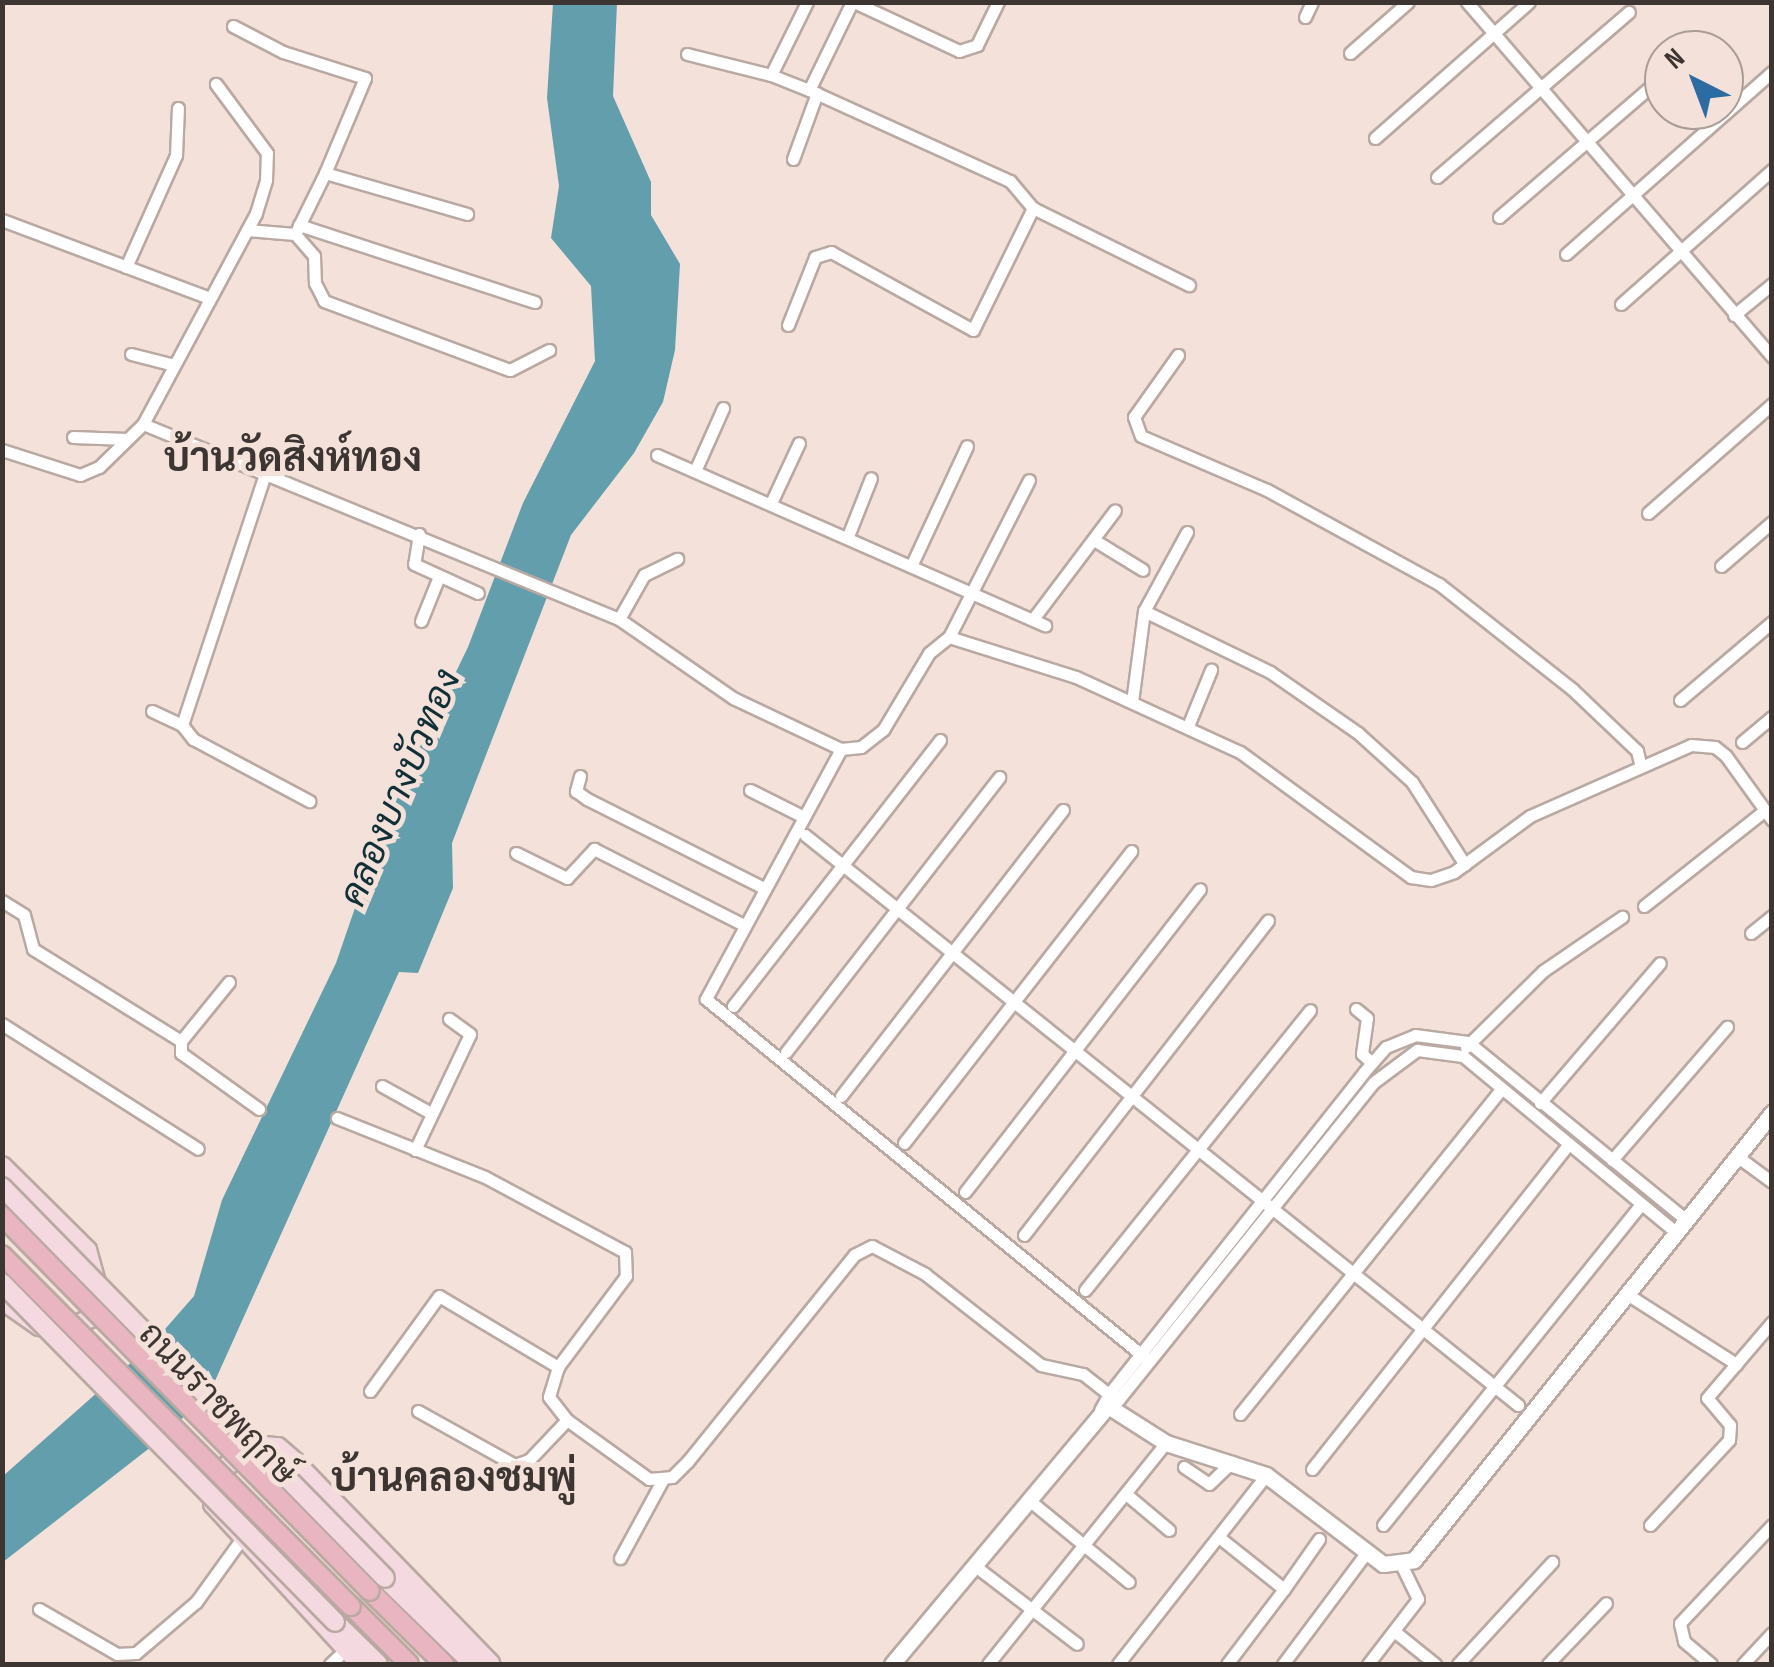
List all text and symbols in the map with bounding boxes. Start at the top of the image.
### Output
north arrow [1644,30,1744,130]
text: N [1658,42,1692,76]
district label: บ้านวัดสิงห์ทอง [164,435,422,483]
water label: คลองบางบัวทอง [331,663,471,913]
street label: ถนนราชพฤกษ์ [129,1314,305,1494]
district label: บ้านคลองชมพู่ [331,1455,577,1503]

